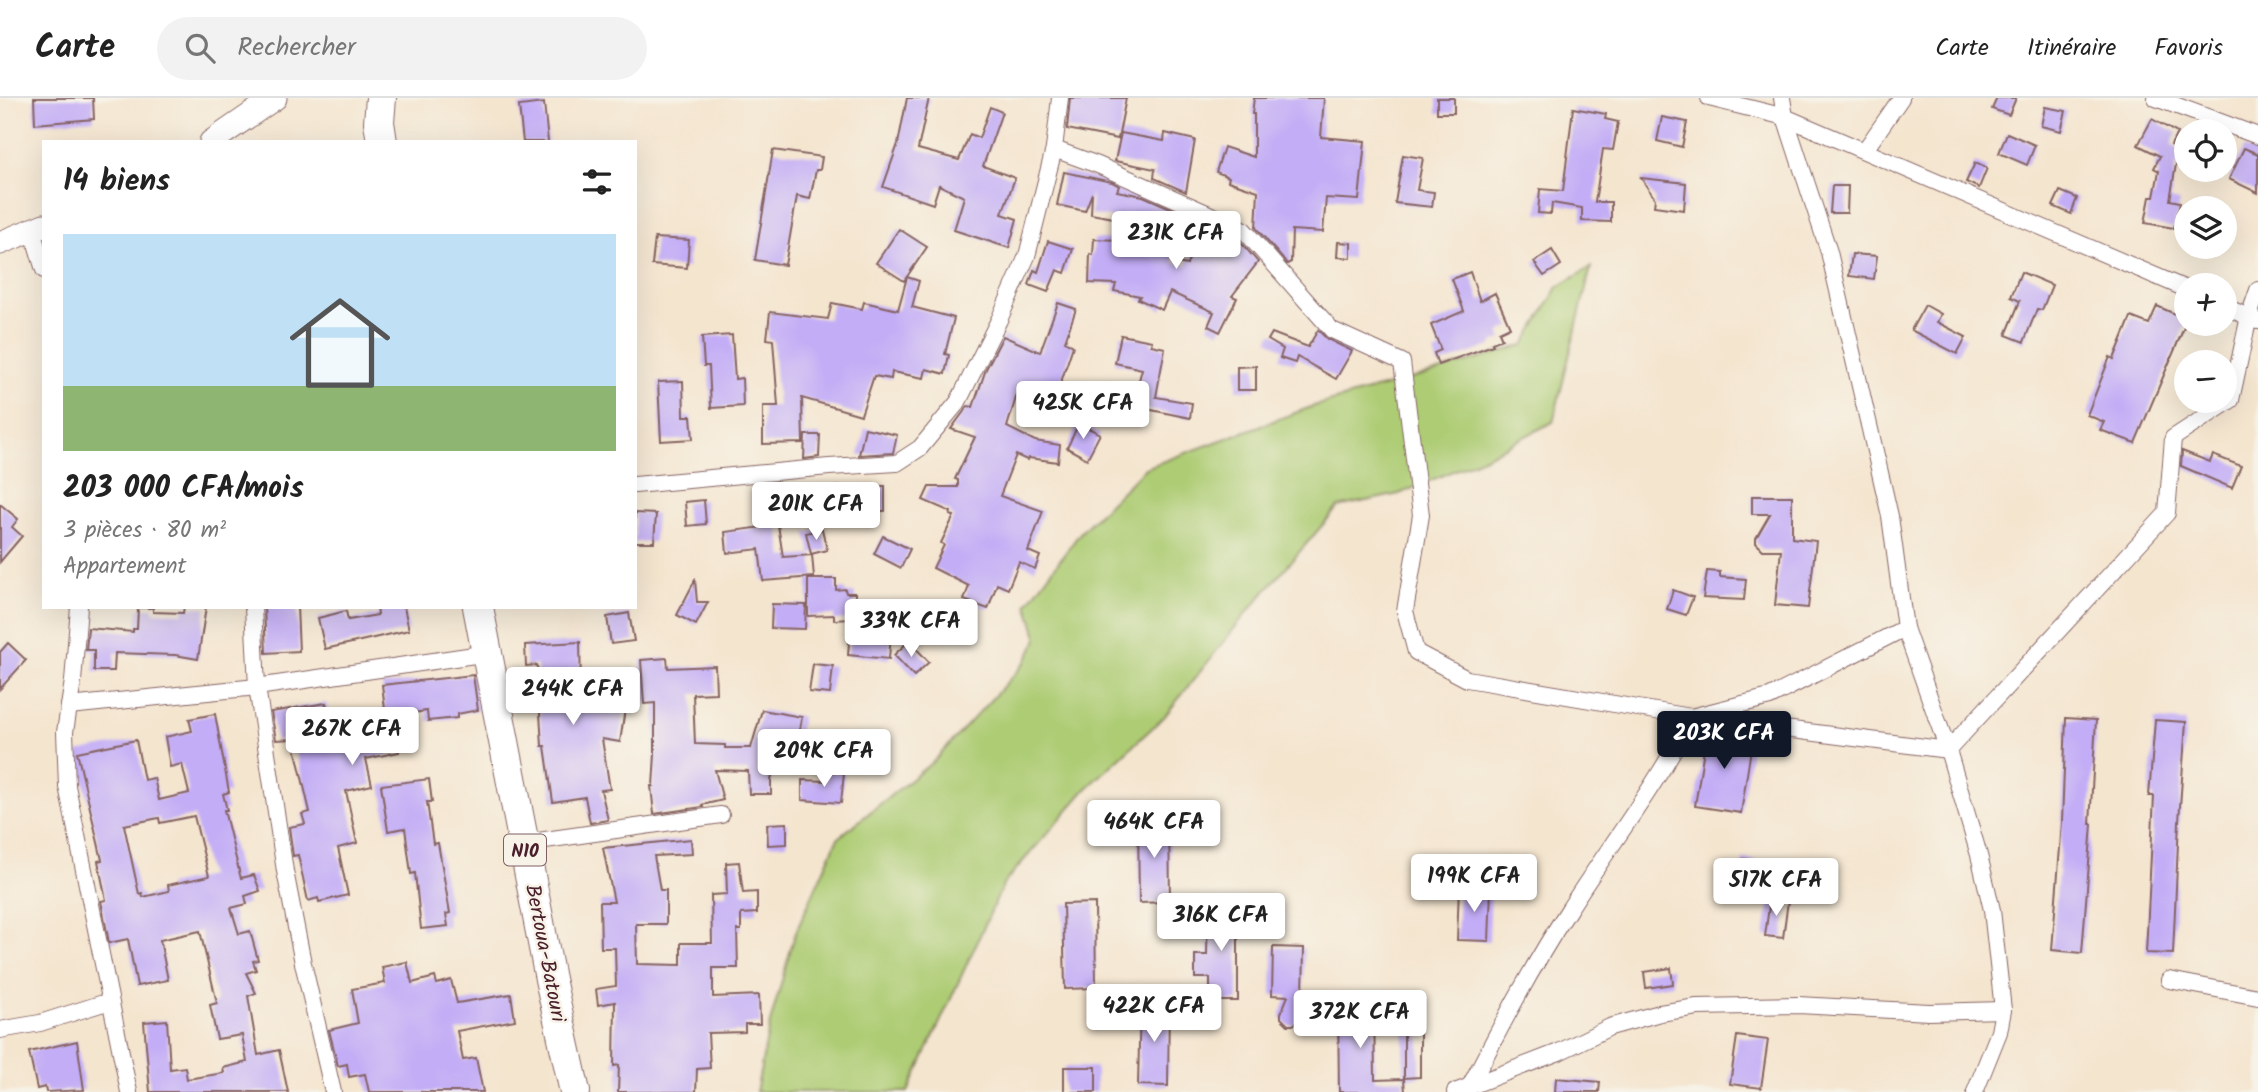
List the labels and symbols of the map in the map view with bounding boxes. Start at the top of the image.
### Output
pin: 231K CFA [1104,212,1248,271]
pin: 425K CFA [1011,382,1155,441]
pin: 201K CFA [744,482,888,542]
pin: 339K CFA [839,600,983,659]
pin: 244K CFA [501,668,645,727]
pin: 267K CFA [280,708,424,767]
pin: 203K CFA [1652,712,1796,771]
pin: 209K CFA [752,730,896,789]
pin: 464K CFA [1082,800,1226,860]
road number: N10 [504,834,546,866]
pin: 199K CFA [1402,854,1546,914]
pin: 517K CFA [1704,858,1848,918]
street label: Bertoua-Batouri [515,881,574,1026]
pin: 316K CFA [1149,894,1293,953]
pin: 422K CFA [1082,984,1226,1044]
pin: 372K CFA [1288,990,1432,1050]

